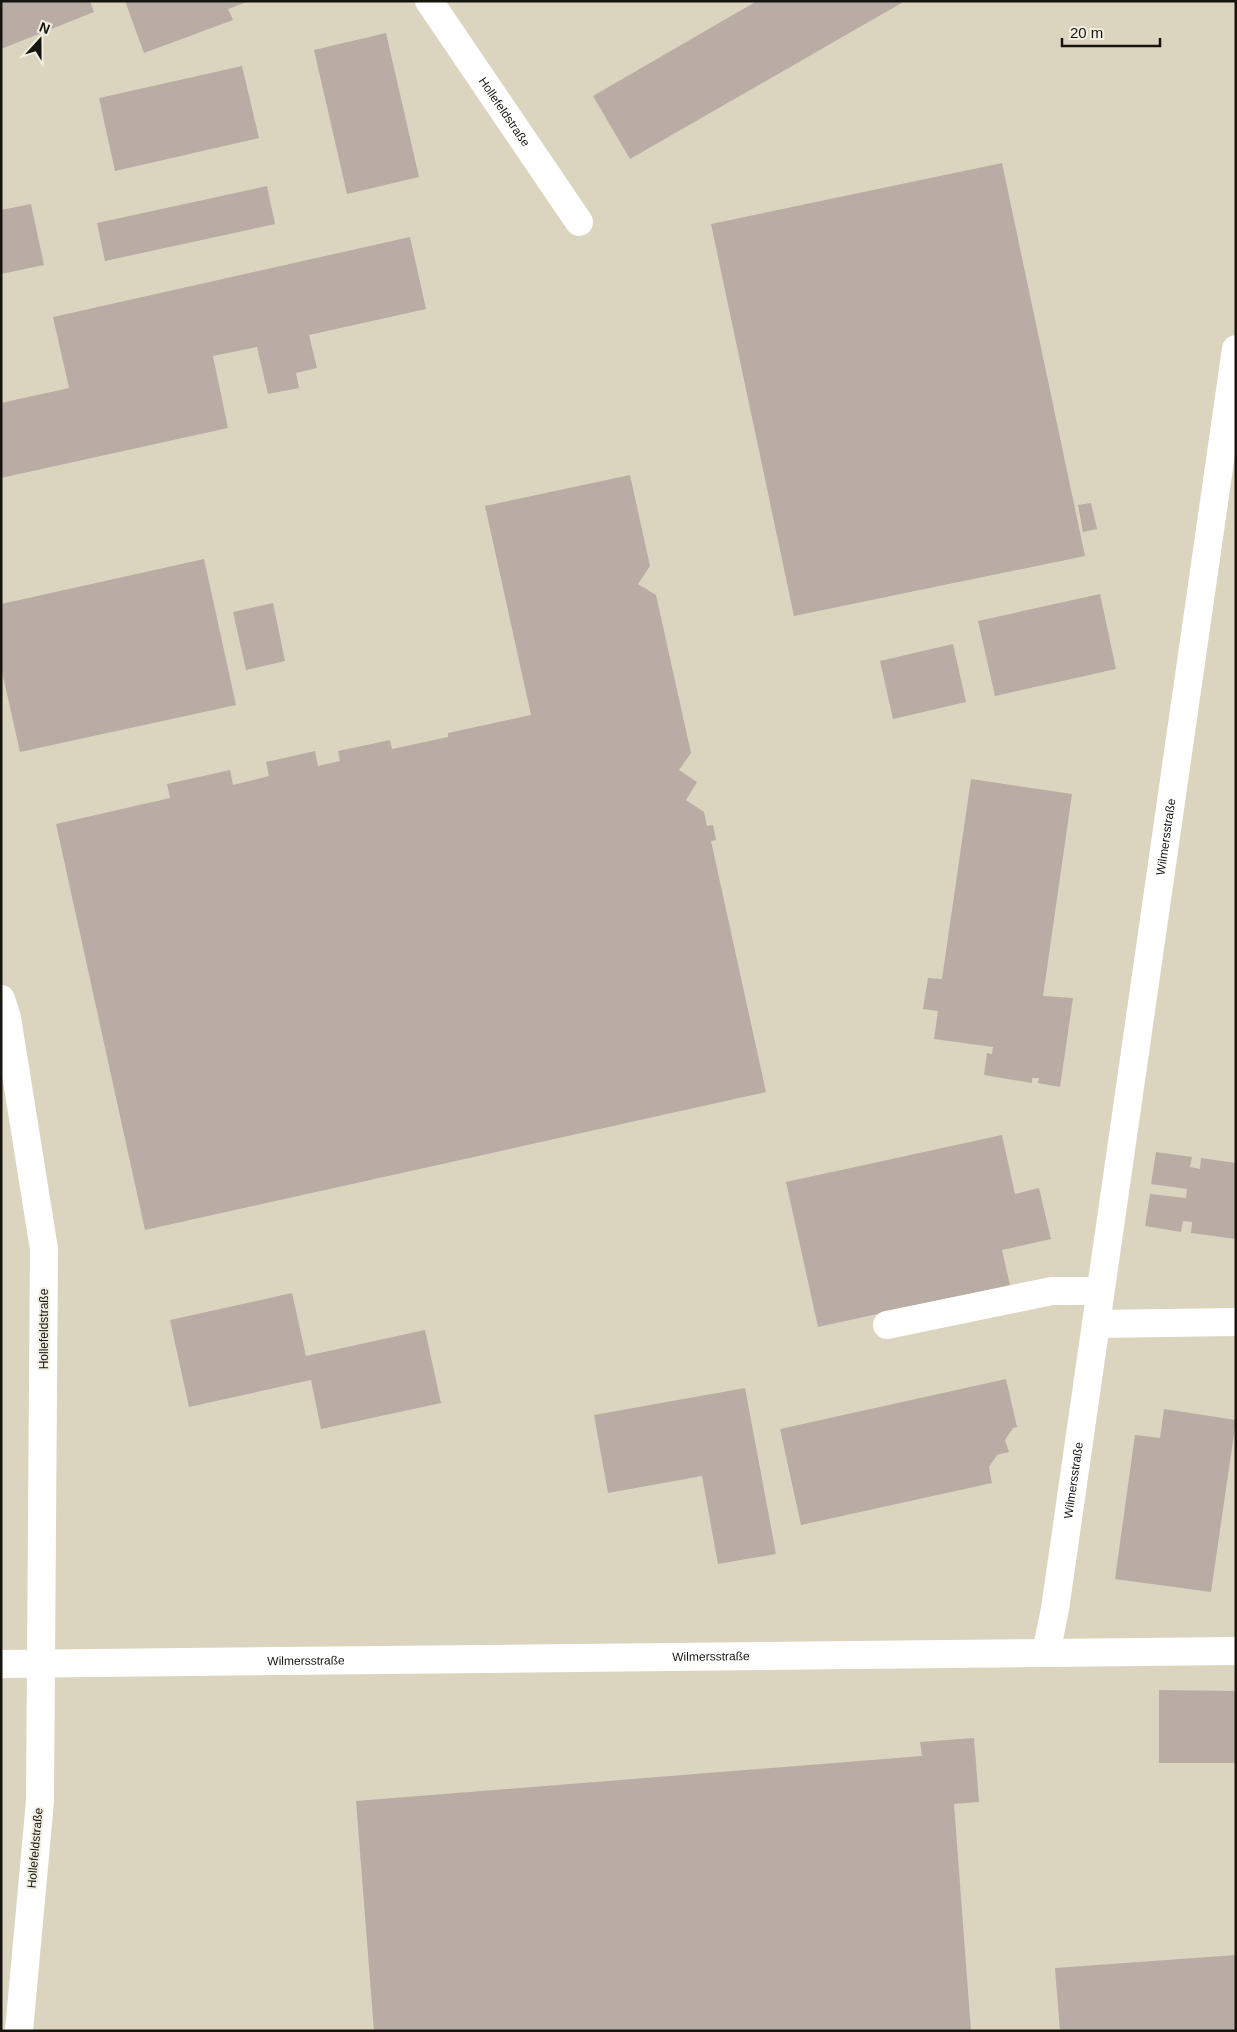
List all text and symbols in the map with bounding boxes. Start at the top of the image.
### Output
north arrow [15,15,65,65]
scale bar [1062,15,1160,47]
text: N [37,19,52,37]
text: 20 m [1070,24,1103,41]
street label: Hollefeldstraße [476,74,533,150]
street label: Wilmersstraße [1153,797,1178,876]
street label: Hollefeldstraße [37,1288,51,1369]
street label: Wilmersstraße [1061,1441,1086,1520]
street label: Wilmersstraße [672,1649,750,1664]
street label: Wilmersstraße [267,1653,345,1668]
street label: Hollefeldstraße [25,1807,46,1889]

